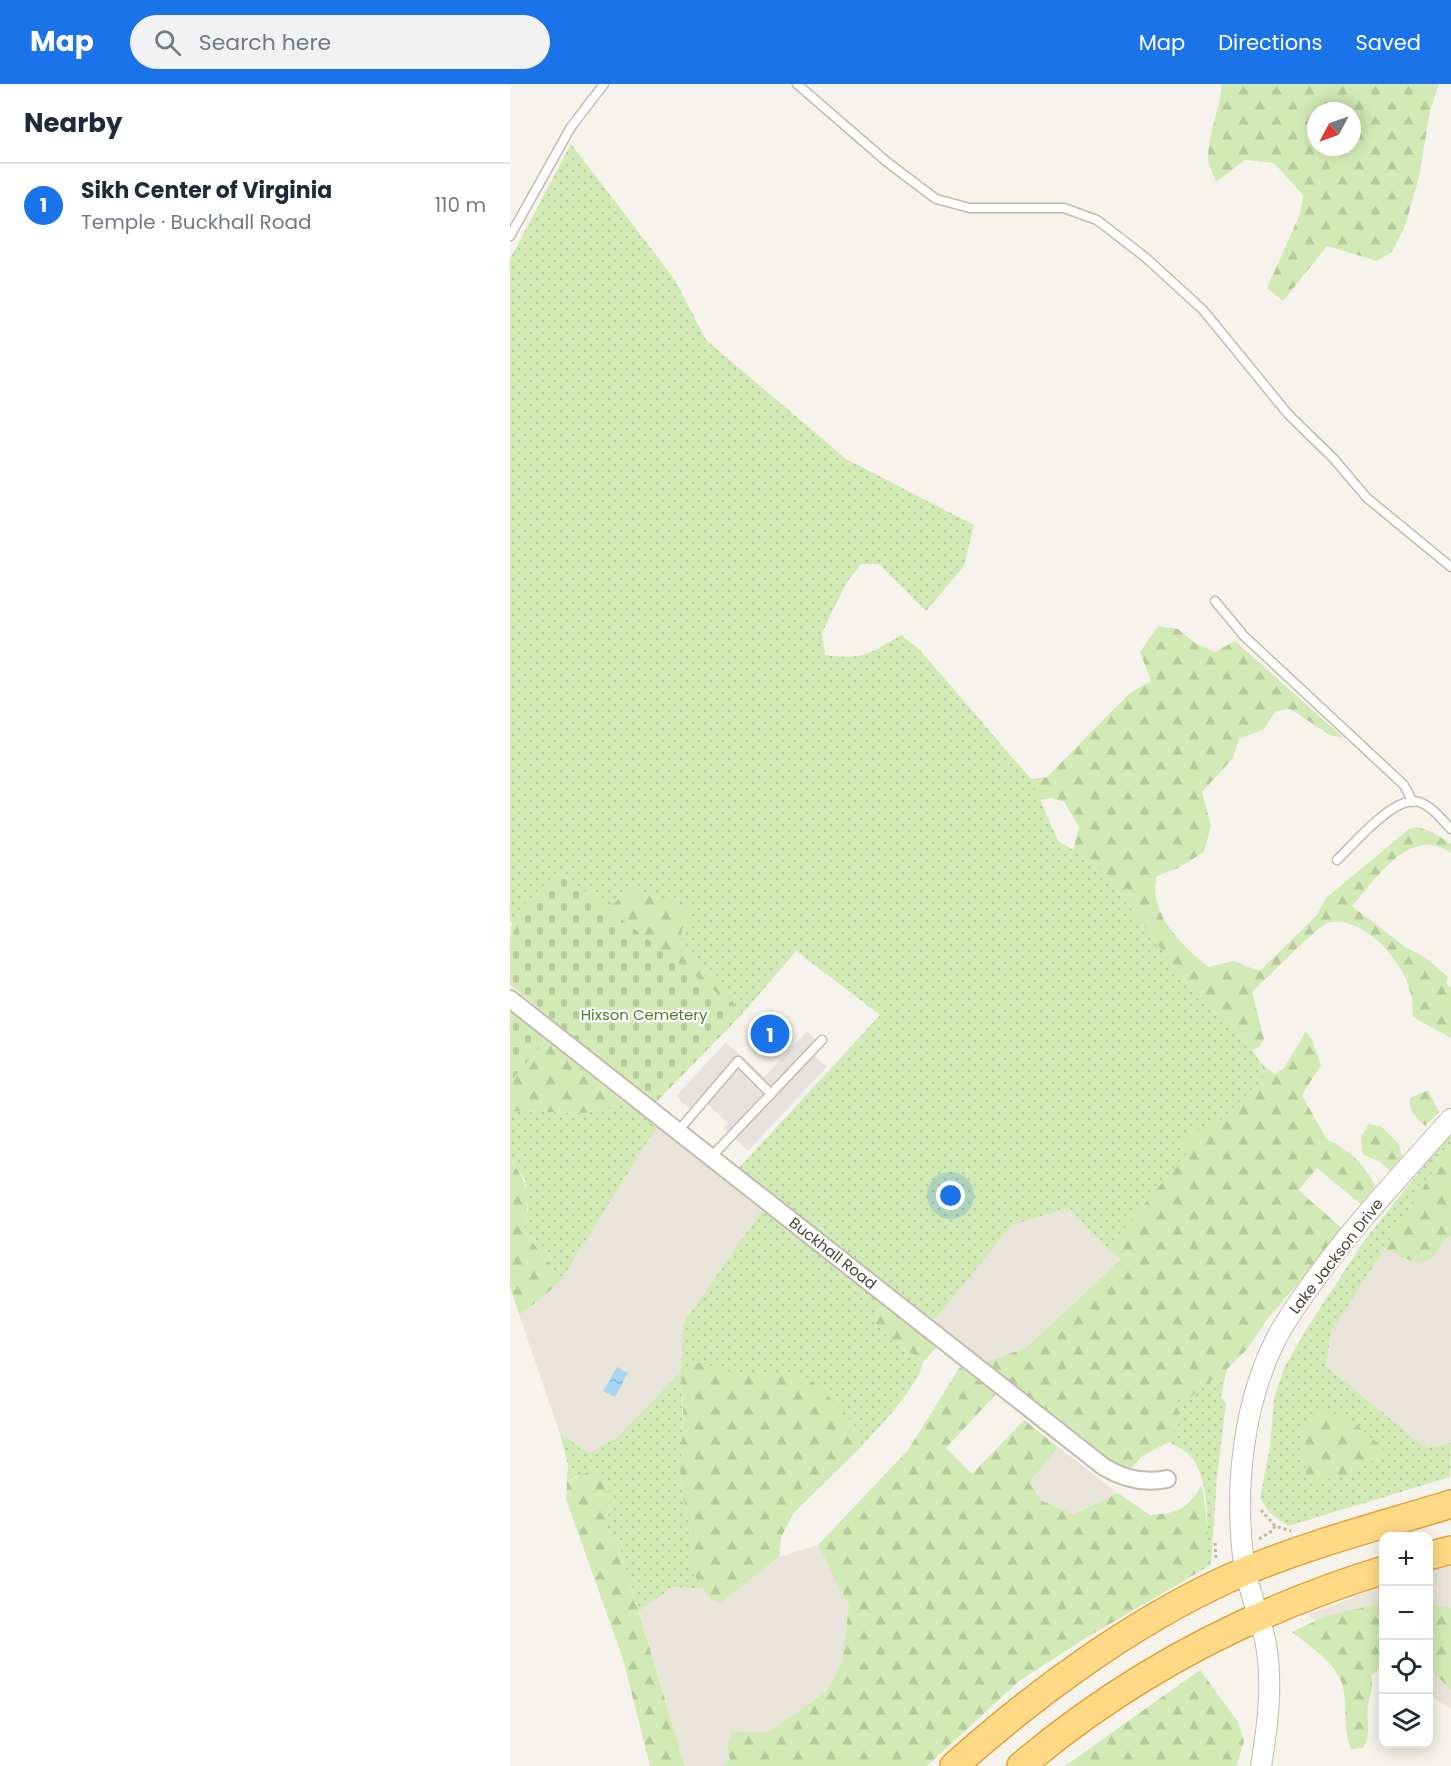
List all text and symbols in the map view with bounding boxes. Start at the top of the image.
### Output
search box [130,15,550,69]
text: Map [30,22,94,61]
icon: search [151,26,184,59]
text: Search here [199,27,331,58]
text: Map [1139,28,1185,57]
text: Directions [1218,28,1322,57]
text: Saved [1355,28,1421,57]
north arrow [1307,102,1361,156]
text: Nearby [24,105,122,141]
text: Sikh Center of Virginia [81,175,332,206]
text: 1 [40,191,47,219]
text: 110 m [435,191,486,219]
text: Temple · Buckhall Road [81,208,312,236]
park label: Hixson Cemetery [581,1004,708,1025]
pin: 1 [750,1012,790,1056]
your location [936,1181,965,1210]
street label: Lake Jackson Drive [1284,1194,1388,1318]
street label: Buckhall Road [785,1212,881,1294]
map controls [1379,1532,1433,1748]
button: + [1379,1532,1433,1586]
button: − [1379,1586,1433,1640]
button: locate [1379,1640,1433,1694]
button: layers [1379,1694,1433,1748]

